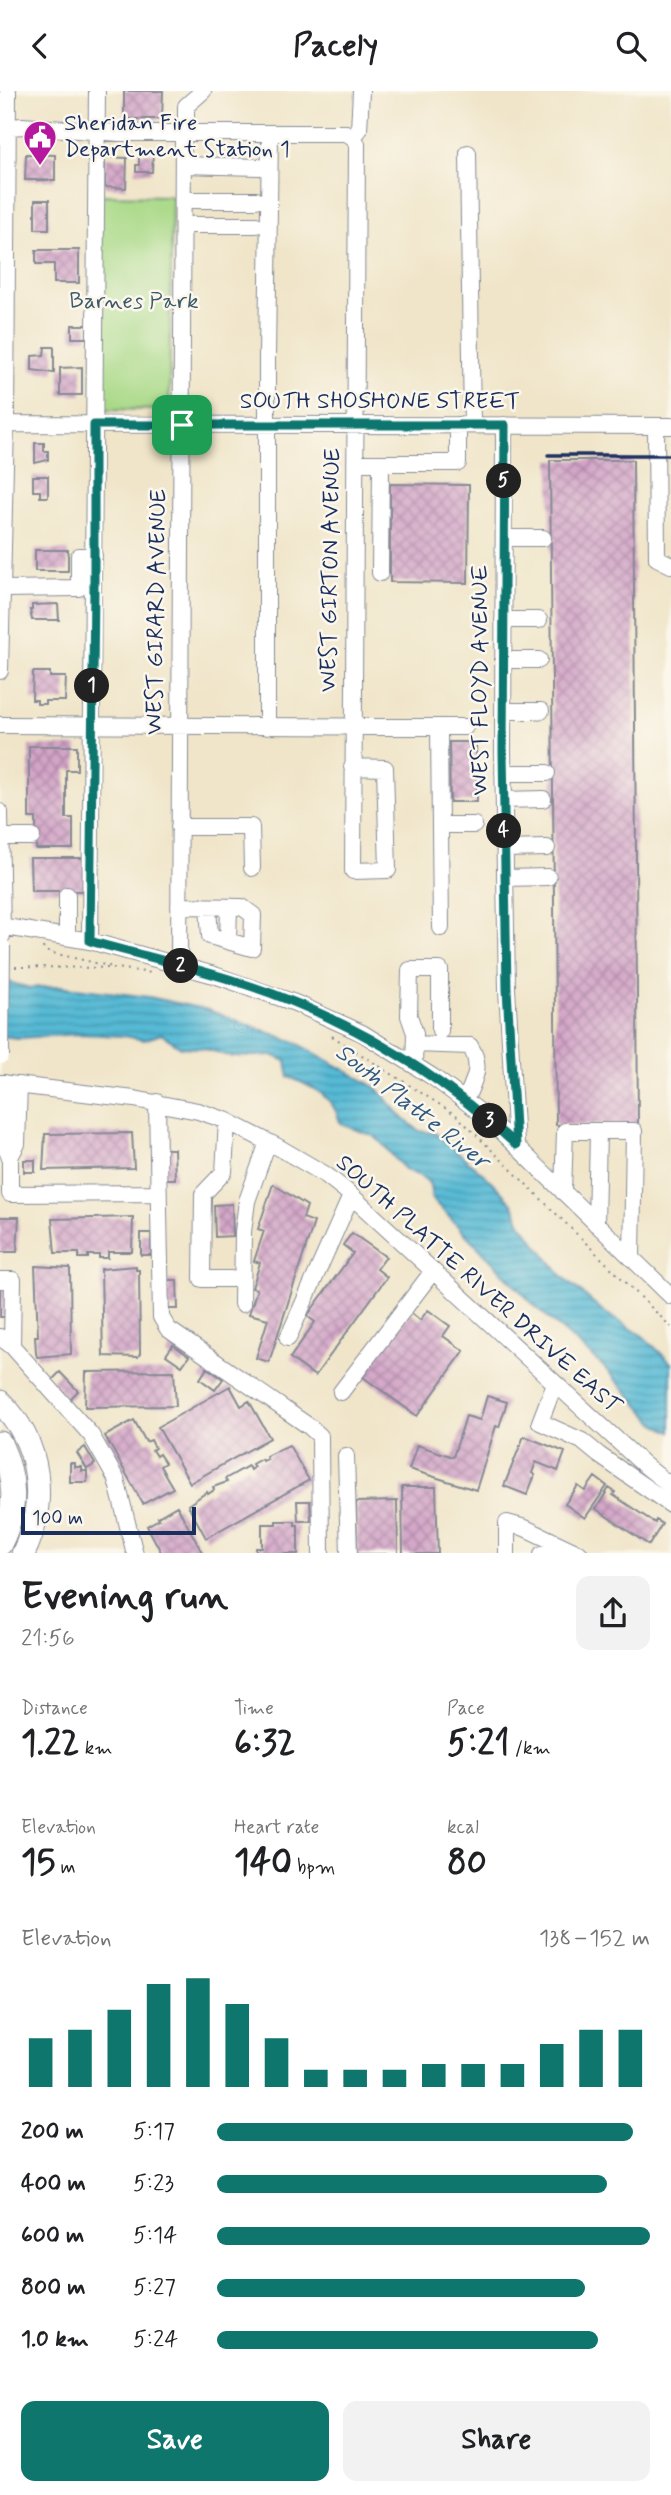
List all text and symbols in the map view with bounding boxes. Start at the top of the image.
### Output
text: Pacely [293,25,378,67]
icon: back [21,27,59,65]
icon: search [612,27,650,65]
place label: Sheridan Fire Department Station 1 [64,109,290,165]
public building icon: Sheridan Fire Department Station 1 [21,118,59,167]
park label: Barnes Park [69,287,199,317]
street label: SOUTH SHOSHONE STREET [240,387,520,417]
pin [152,395,212,455]
icon: arrive [163,406,201,444]
street label: WEST GIRTON AVENUE [314,448,348,692]
pin: 5 [486,463,522,499]
text: 5 [498,468,509,493]
street label: WEST GIRARD AVENUE [140,489,174,735]
street label: WEST FLOYD AVENUE [466,565,496,795]
pin: 1 [74,669,110,703]
text: 1 [87,673,96,698]
pin: 4 [486,813,522,849]
text: 4 [498,818,509,843]
pin: 2 [164,949,198,983]
text: 2 [176,953,185,978]
water label: South Platte River [329,1037,498,1179]
pin: 3 [472,1103,508,1139]
text: 3 [485,1108,494,1133]
street label: SOUTH PLATTE RIVER DRIVE EAST [329,1149,628,1422]
scale bar [21,1505,196,1536]
text: 100 m [32,1506,83,1531]
text: Evening run [21,1573,228,1622]
button: share [576,1576,650,1650]
text: 21:56 [21,1624,75,1654]
text: Distance [21,1696,88,1721]
text: Time [234,1696,274,1721]
text: Pace [447,1696,485,1721]
text: 1.22 [21,1721,80,1767]
text: 6:32 [234,1721,296,1767]
text: 5:21 [447,1721,510,1767]
text: km [80,1736,112,1761]
text: /km [510,1736,551,1761]
text: Elevation [21,1815,96,1840]
text: Heart rate [234,1815,319,1840]
text: kcal [447,1815,479,1840]
text: 15 [21,1840,55,1886]
text: 140 [234,1840,292,1886]
text: 80 [447,1840,487,1886]
text: m [55,1855,76,1880]
text: bpm [292,1855,335,1880]
text: Elevation [21,1924,112,1954]
text: 138–152 m [539,1924,650,1954]
text: 200 m [21,2117,84,2147]
text: 5:17 [133,2117,175,2147]
text: 400 m [21,2169,86,2199]
text: 5:23 [133,2169,174,2199]
text: 600 m [21,2221,84,2251]
text: 5:14 [133,2221,177,2251]
text: 800 m [21,2273,85,2303]
text: 5:27 [133,2273,176,2303]
text: 1.0 km [21,2325,89,2355]
text: 5:24 [133,2325,178,2355]
button: Save [21,2401,329,2481]
button: Share [343,2401,650,2481]

